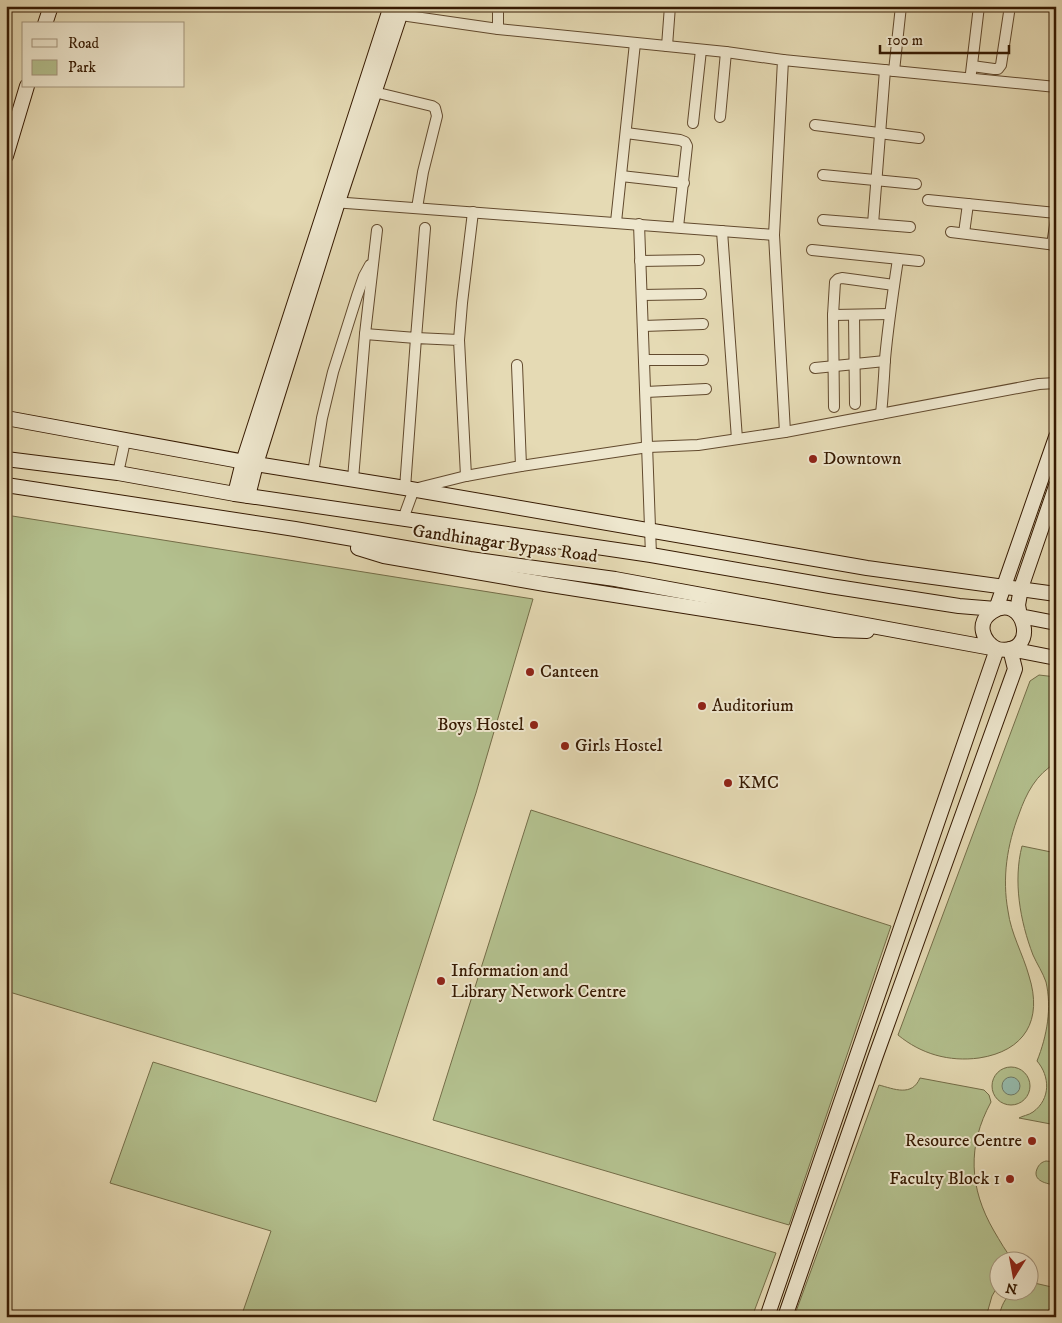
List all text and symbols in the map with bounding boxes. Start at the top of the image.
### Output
legend [22,22,185,88]
scale bar [880,22,1008,54]
text: 100 m [887,31,923,50]
text: Road [68,34,100,53]
text: Park [68,58,97,77]
place label: Downtown [823,448,902,470]
marker: Downtown [807,453,819,465]
street label: Gandhinagar Bypass Road [411,520,599,568]
place label: Canteen [540,661,600,683]
marker: Canteen [524,666,536,678]
place label: Auditorium [712,695,794,717]
marker: Auditorium [696,700,708,712]
place label: Boys Hostel [437,714,525,736]
marker: Boys Hostel [528,719,540,731]
place label: Girls Hostel [575,735,663,757]
marker: Girls Hostel [559,740,571,752]
place label: KMC [738,772,779,794]
marker: KMC [722,777,734,789]
place label: Information and Library Network Centre [451,960,626,1003]
marker: Information and Library Network Centre [435,975,447,987]
place label: Resource Centre [905,1130,1022,1152]
marker: Resource Centre [1026,1135,1038,1147]
place label: Faculty Block 1 [889,1168,1000,1190]
marker: Faculty Block 1 [1004,1173,1016,1185]
north arrow [990,1250,1040,1300]
text: N [1004,1278,1019,1298]

